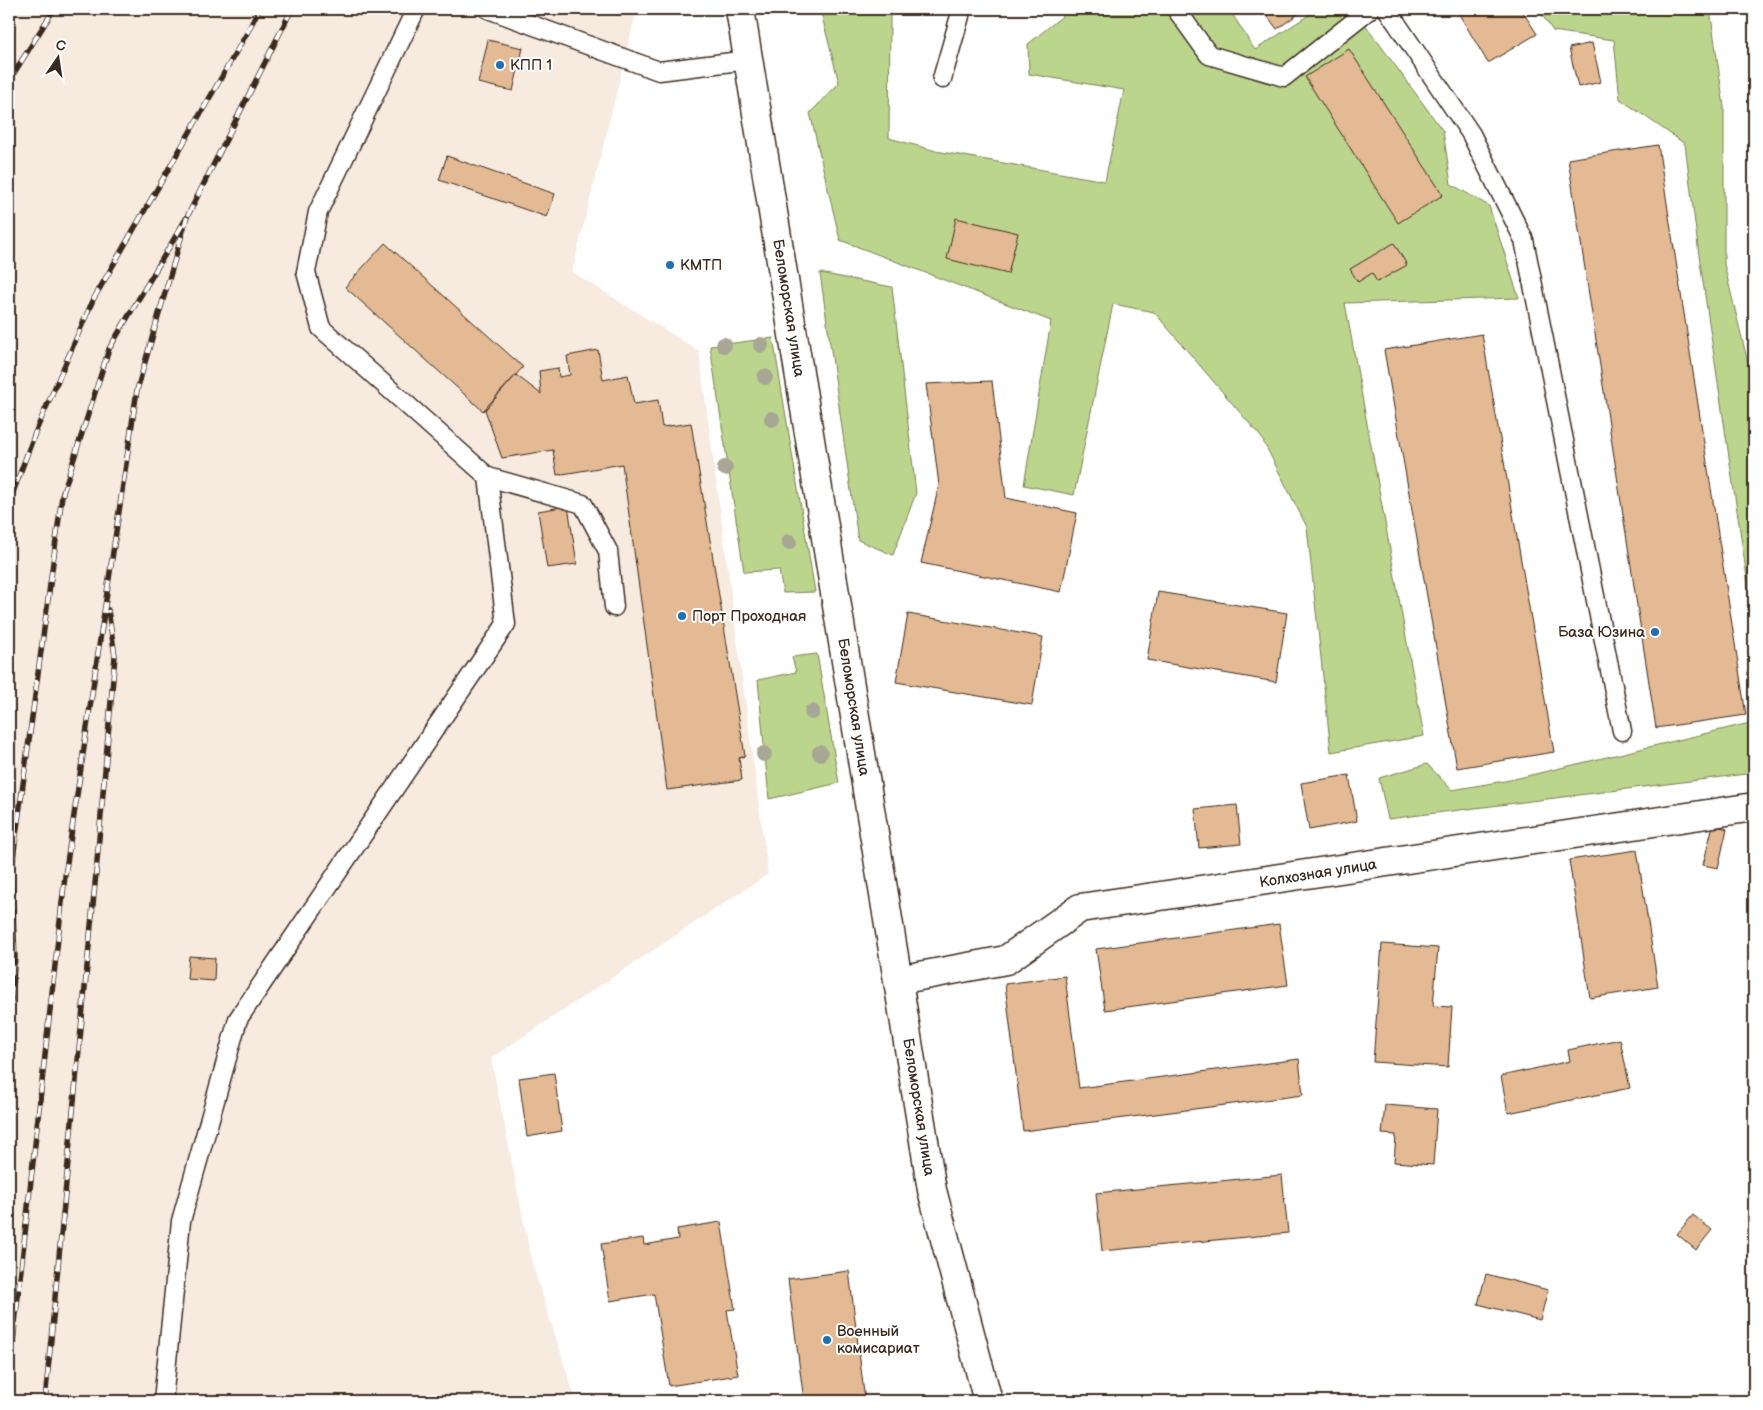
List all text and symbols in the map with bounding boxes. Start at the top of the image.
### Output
north arrow [32,32,82,82]
text: С [54,36,68,55]
place label: КПП 1 [510,56,552,75]
marker: КПП 1 [494,59,506,71]
street label: Беломорская улица [768,238,809,378]
place label: КМТП [680,256,722,275]
marker: КМТП [664,259,676,271]
place label: Порт Проходная [692,607,806,626]
marker: Порт Проходная [676,610,688,622]
place label: База Юзина [1558,623,1645,642]
marker: База Юзина [1649,626,1661,638]
street label: Беломорская улица [833,637,874,777]
street label: Колхозная улица [1258,855,1378,892]
street label: Беломорская улица [898,1037,939,1177]
place label: Военный комисариат [837,1322,920,1358]
marker: Военный комисариат [821,1334,833,1346]

